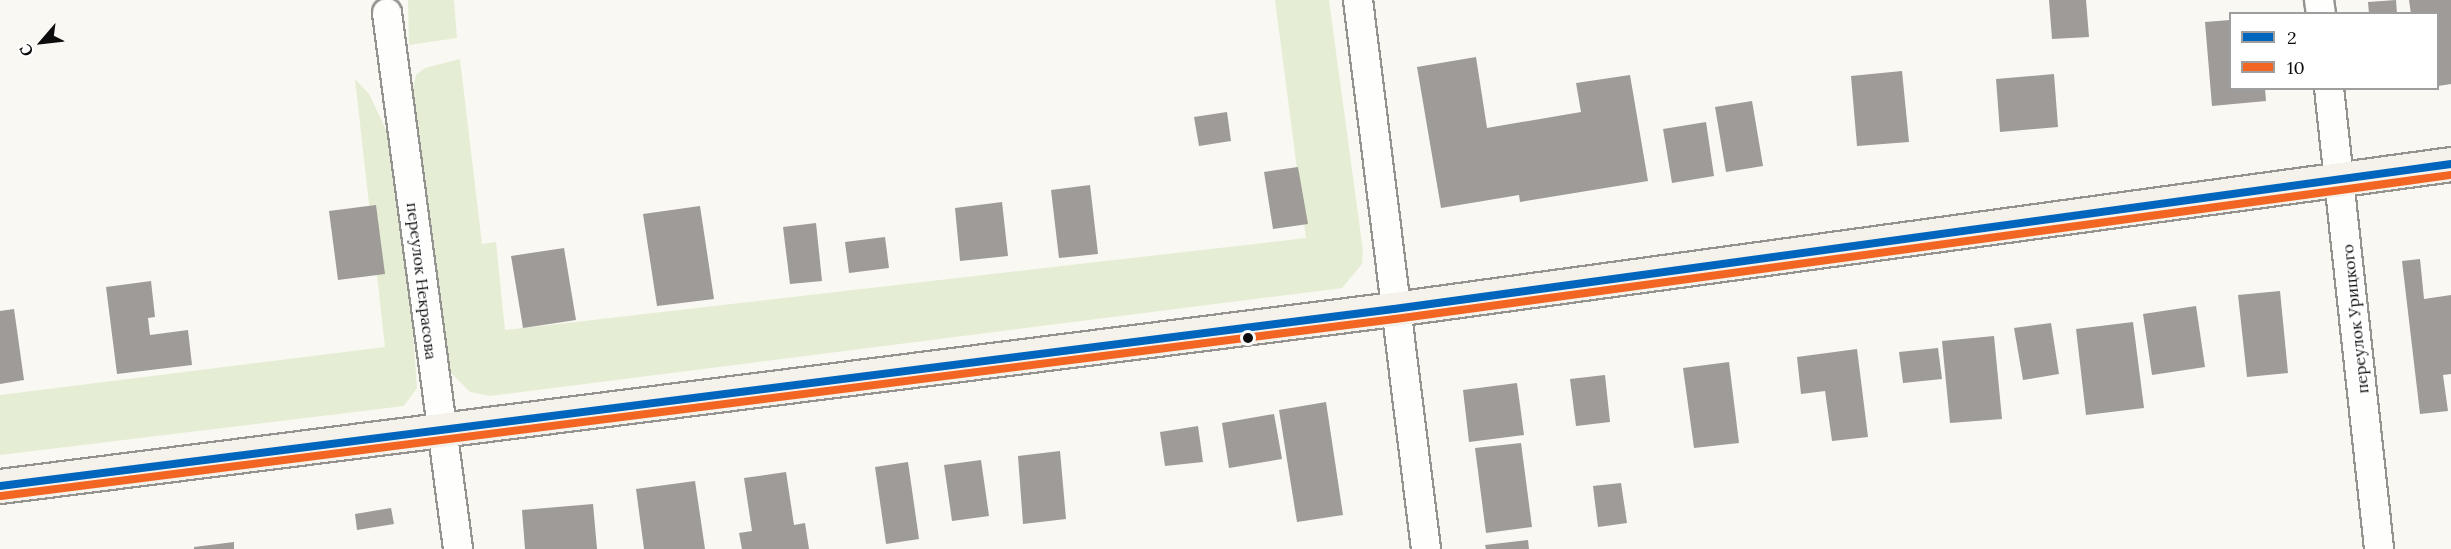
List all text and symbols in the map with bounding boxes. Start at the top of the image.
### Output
north arrow [12,12,72,72]
legend [2229,12,2439,90]
text: 2 [2287,26,2297,49]
text: С [15,41,38,60]
text: 10 [2287,56,2305,79]
street label: переулок Некрасова [403,201,441,361]
street label: переулок Урицкого [2338,243,2372,395]
unlabelled marker [1242,332,1254,344]

